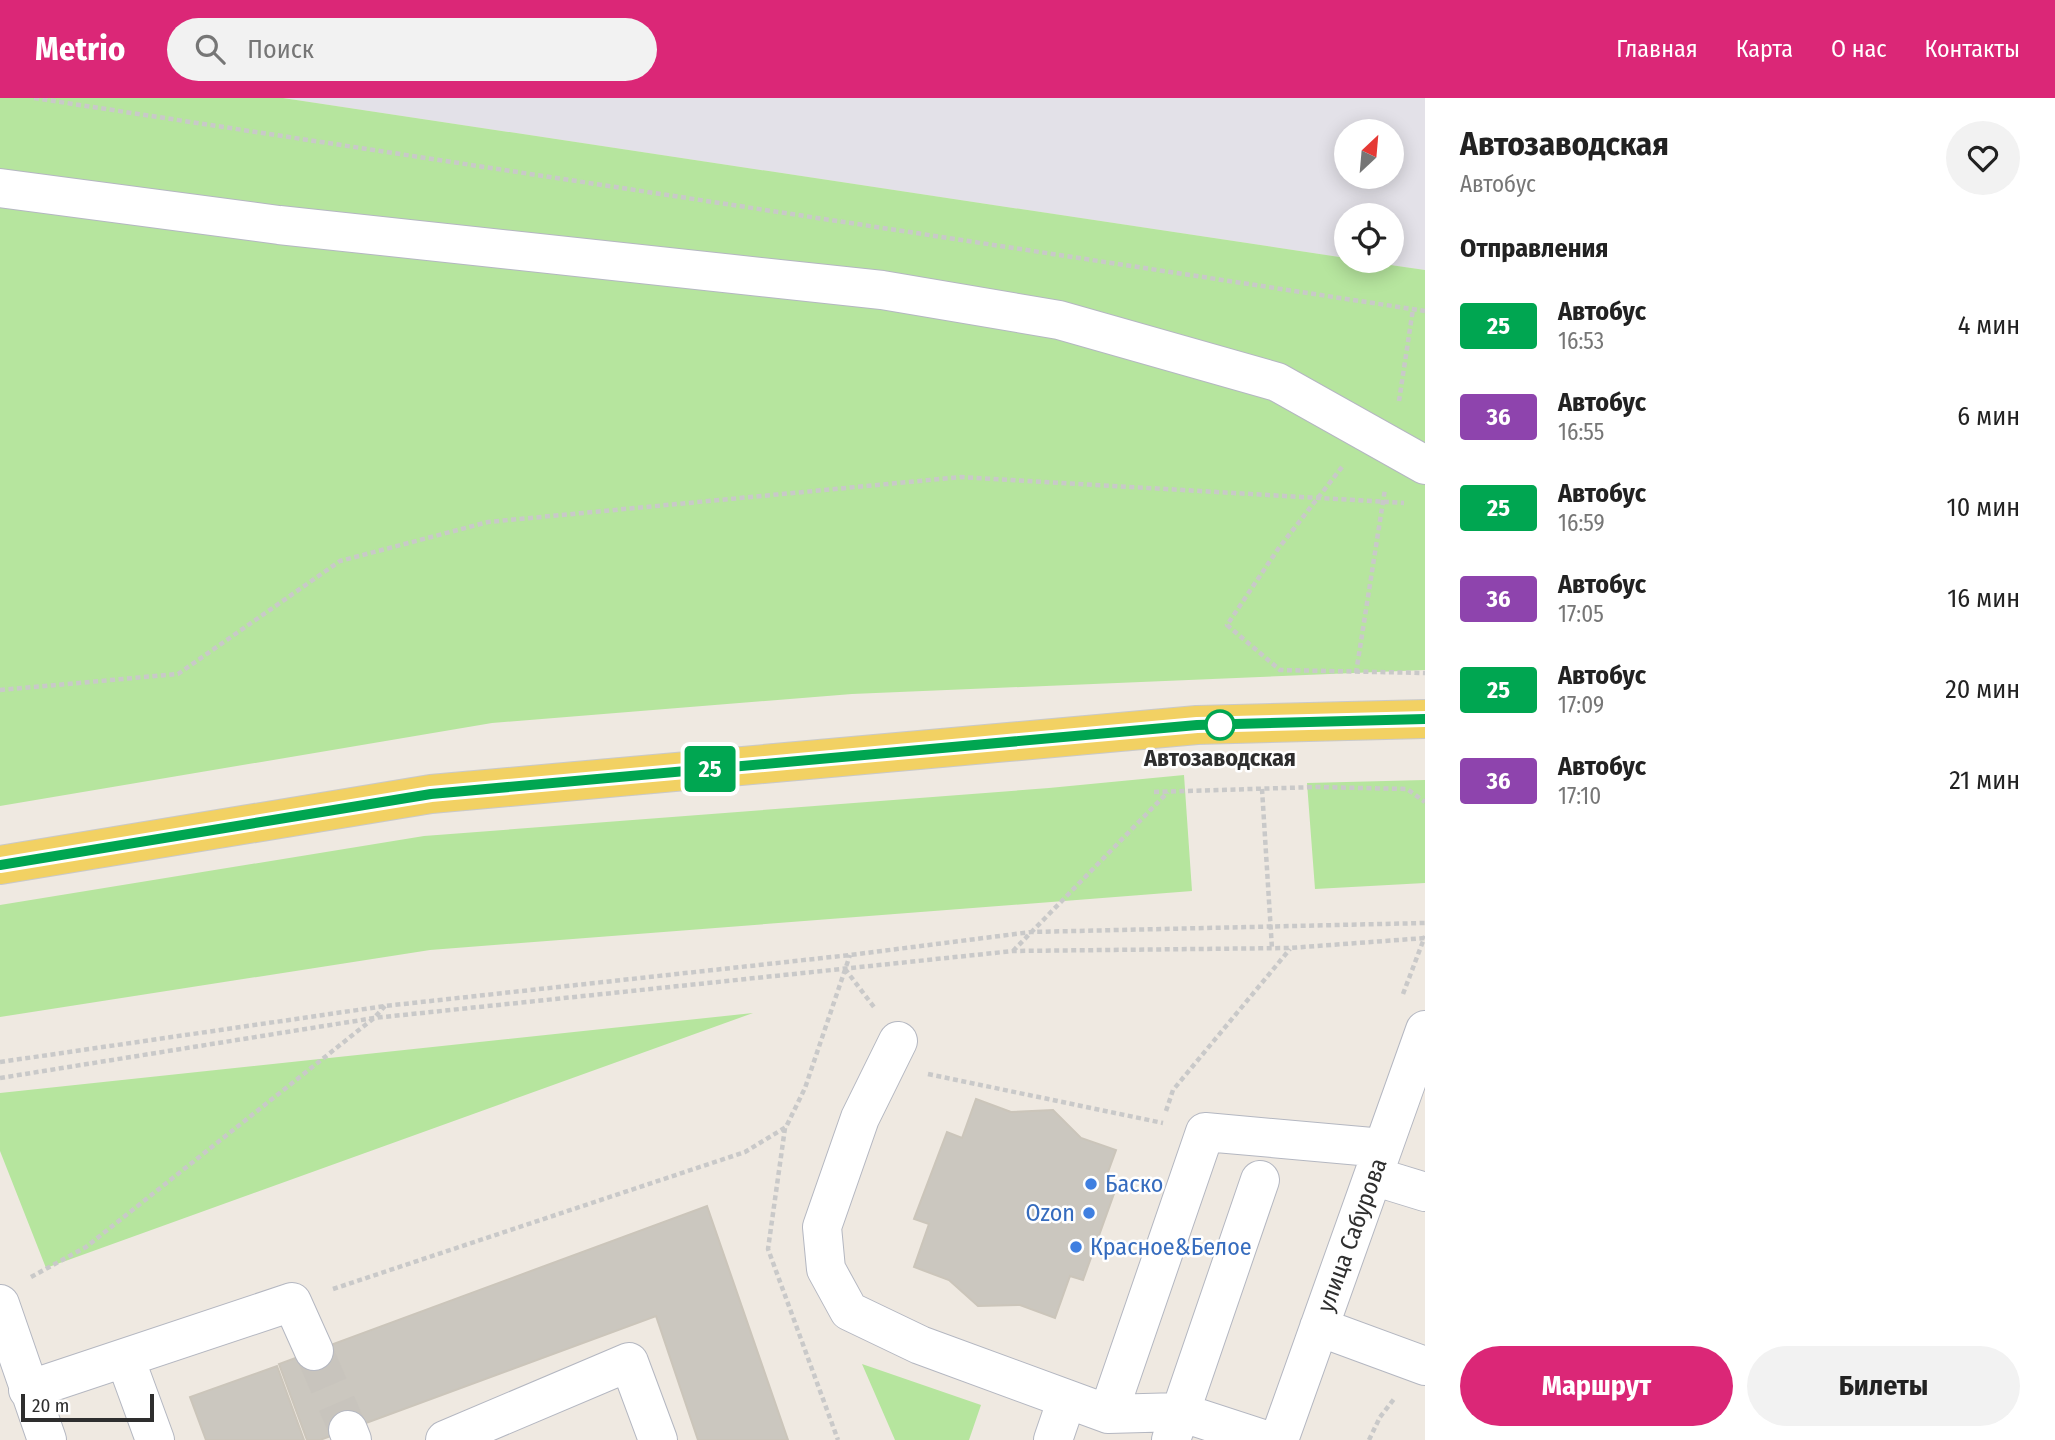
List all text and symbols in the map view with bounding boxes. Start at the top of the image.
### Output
search box [167,18,657,81]
text: Metrio [35,29,125,69]
icon: search [191,30,229,68]
text: Поиск [247,34,314,65]
text: Главная [1616,35,1698,63]
text: Карта [1736,35,1793,63]
text: О нас [1831,35,1886,63]
text: Контакты [1924,35,2020,63]
north arrow [1334,119,1404,189]
map controls [1334,119,1404,273]
button: heart [1946,121,2020,195]
text: Автозаводская [1460,124,1669,164]
text: Автобус [1460,170,1536,198]
button: locate [1334,203,1404,273]
text: Отправления [1460,233,1609,264]
text: Автобус [1558,296,1646,327]
text: 4 мин [1958,310,2020,341]
text: 25 [1487,312,1510,340]
text: 16:53 [1558,327,1604,355]
text: Автобус [1558,387,1646,418]
text: 6 мин [1957,401,2020,432]
text: 36 [1487,403,1510,431]
text: 16:55 [1558,418,1604,446]
text: Автобус [1558,478,1646,509]
text: 10 мин [1947,492,2020,523]
text: 25 [1487,494,1510,522]
text: 16:59 [1558,509,1605,537]
text: Автобус [1558,569,1646,600]
text: 16 мин [1947,583,2020,614]
text: 36 [1487,585,1510,613]
text: 17:05 [1558,600,1604,628]
text: Автобус [1558,660,1646,691]
text: 20 мин [1945,674,2020,705]
text: 25 [1487,676,1510,704]
text: 17:09 [1558,691,1604,719]
marker: Автозаводская [1205,710,1235,740]
place label: Автозаводская [1143,744,1296,772]
line badge: 25 [678,746,742,792]
text: Автобус [1558,751,1646,782]
text: 25 [699,755,721,783]
text: 21 мин [1949,765,2020,796]
text: 36 [1487,767,1510,795]
text: 17:10 [1558,782,1601,810]
street label: улица Сабурова [1311,1154,1393,1316]
place label: Баско [1105,1170,1163,1198]
marker: Баско [1083,1176,1099,1192]
place label: Ozon [1026,1199,1075,1227]
marker: Ozon [1081,1205,1097,1221]
place label: Красное&Белое [1090,1233,1252,1261]
marker: Красное&Белое [1068,1239,1084,1255]
button: Маршрут [1460,1346,1733,1426]
button: Билеты [1747,1346,2020,1426]
scale bar [21,1391,154,1423]
text: 20 m [32,1394,69,1417]

